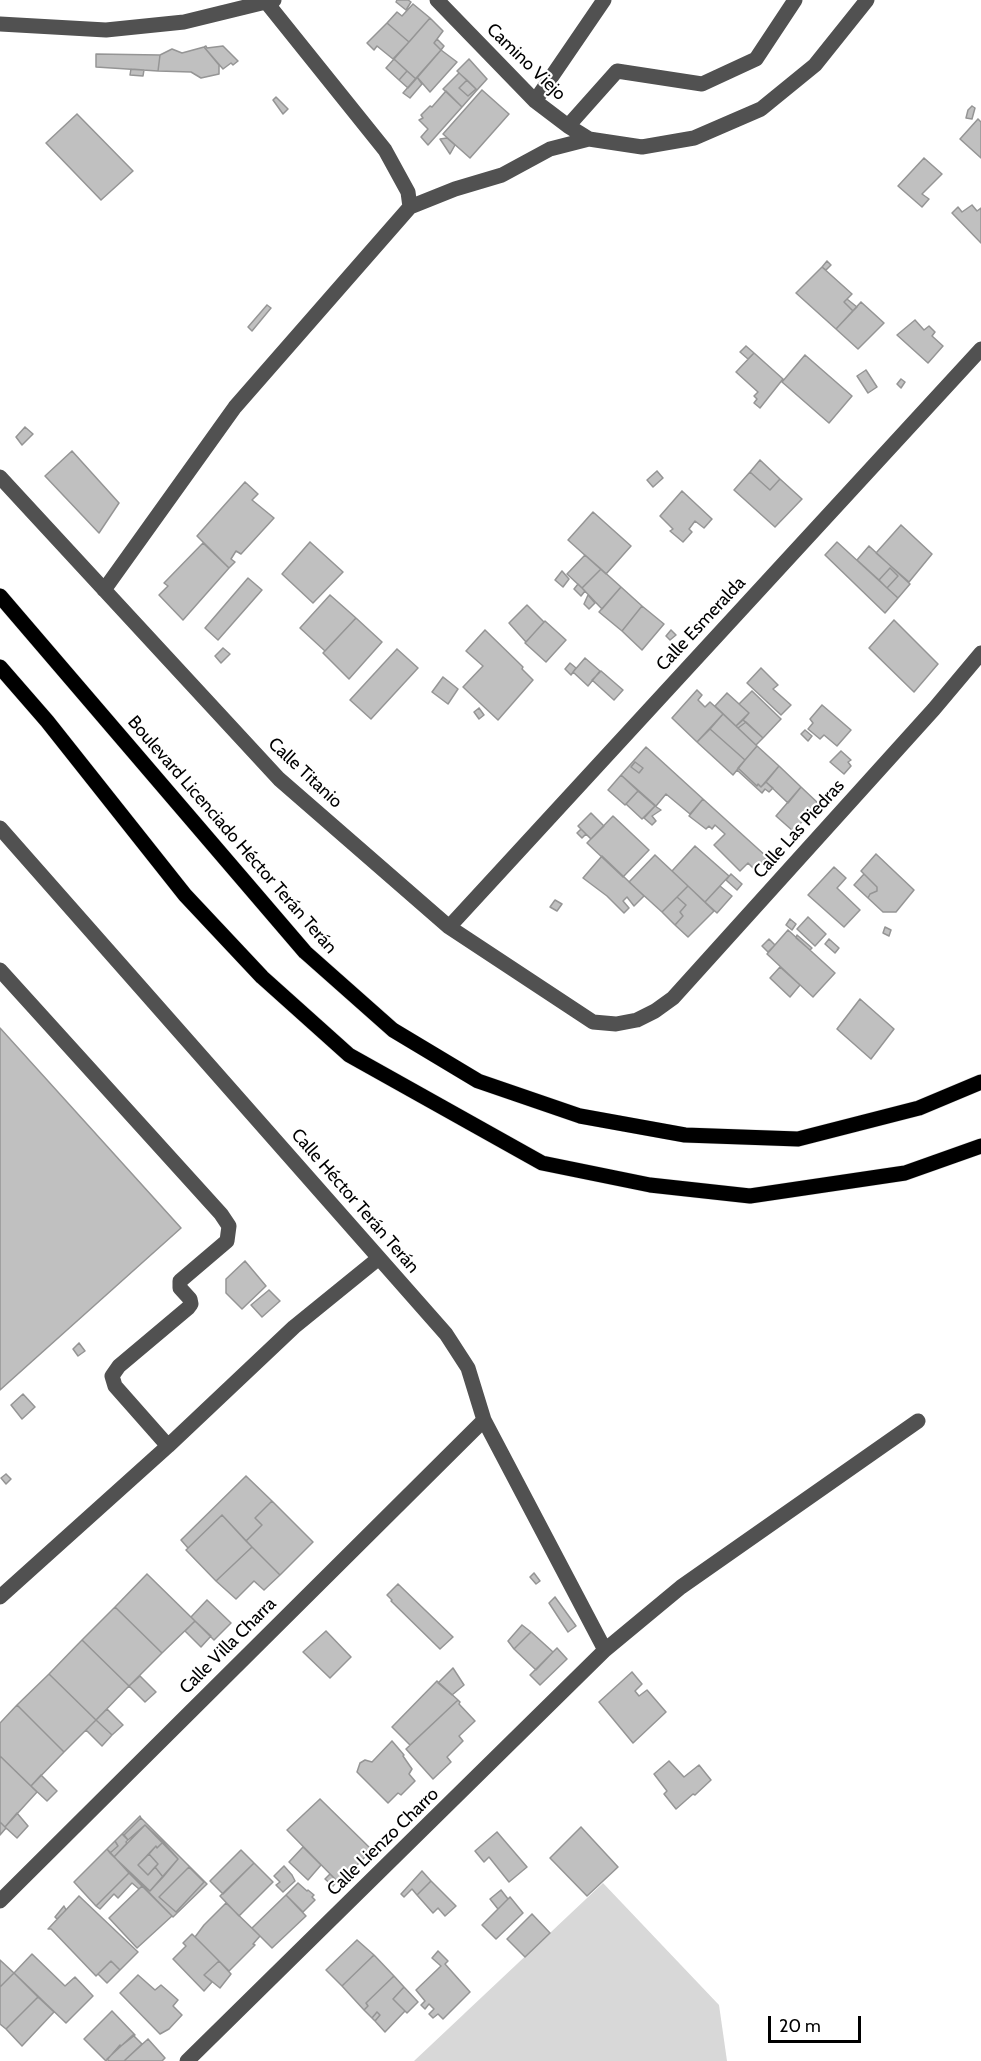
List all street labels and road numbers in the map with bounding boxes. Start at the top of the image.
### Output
street label: Camino Viejo [482,19,570,105]
street label: Calle Esmeralda [652,572,750,676]
street label: Boulevard Licenciado Héctor Terán Terán [123,712,341,958]
street label: Calle Titanio [264,733,346,813]
street label: Calle Las Piedras [749,775,849,883]
street label: Calle Héctor Terán Terán [286,1124,424,1278]
street label: Calle Villa Charra [175,1593,281,1699]
street label: Calle Lienzo Charro [323,1783,443,1901]

